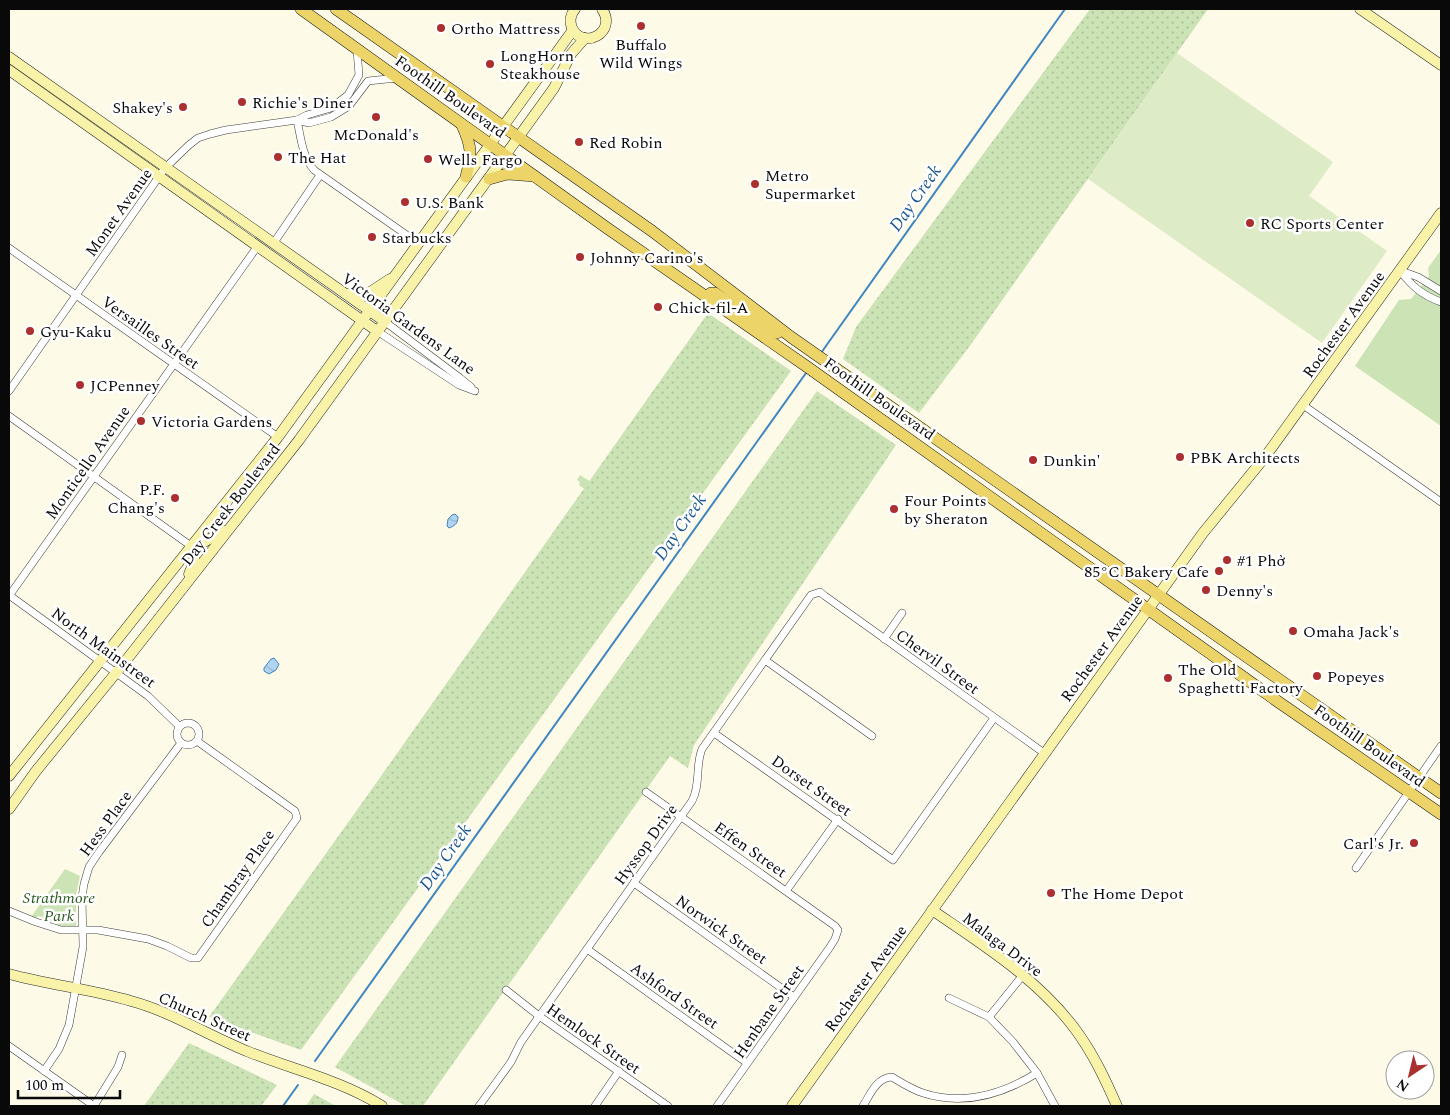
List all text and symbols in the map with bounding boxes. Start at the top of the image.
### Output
place label: Ortho Mattress [451,17,560,41]
marker: Buffalo Wild Wings [635,20,647,32]
marker: Ortho Mattress [435,22,447,34]
place label: Buffalo Wild Wings [599,33,683,75]
place label: LongHorn Steakhouse [500,44,580,86]
street label: Foothill Boulevard [390,49,511,144]
marker: LongHorn Steakhouse [484,58,496,70]
place label: Richie's Diner [252,91,353,115]
place label: Shakey's [113,96,173,120]
marker: Richie's Diner [236,96,248,108]
marker: Shakey's [177,101,189,113]
marker: McDonald's [370,111,382,123]
place label: McDonald's [333,123,419,147]
place label: Red Robin [589,131,663,155]
marker: Red Robin [573,136,585,148]
place label: The Hat [288,146,347,170]
place label: Wells Fargo [438,148,522,172]
marker: The Hat [272,151,284,163]
marker: Wells Fargo [422,153,434,165]
water label: Day Creek [882,159,949,237]
street label: Monet Avenue [79,163,158,262]
place label: Metro Supermarket [765,164,856,206]
marker: Metro Supermarket [749,178,761,190]
place label: U.S. Bank [415,191,484,215]
marker: U.S. Bank [399,196,411,208]
place label: RC Sports Center [1260,212,1384,236]
marker: RC Sports Center [1244,217,1256,229]
place label: Starbucks [382,226,452,250]
marker: Starbucks [366,231,378,243]
place label: Johnny Carino's [590,246,704,270]
marker: Johnny Carino's [574,251,586,263]
street label: Rochester Avenue [1297,266,1391,383]
street label: Victoria Gardens Lane [336,267,480,381]
street label: Versailles Street [96,290,205,376]
place label: Chick-fil-A [668,296,749,320]
marker: Chick-fil-A [652,301,664,313]
place label: Gyu-Kaku [40,320,112,344]
marker: Gyu-Kaku [24,325,36,337]
street label: Foothill Boulevard [819,351,940,446]
place label: JCPenney [90,374,161,398]
marker: JCPenney [74,379,86,391]
street label: Monticello Avenue [39,401,136,524]
place label: Victoria Gardens [151,410,272,434]
marker: Victoria Gardens [135,415,147,427]
street label: Day Creek Boulevard [175,438,286,571]
place label: PBK Architects [1190,446,1300,470]
place label: Dunkin' [1043,449,1101,473]
marker: PBK Architects [1174,451,1186,463]
marker: Dunkin' [1027,454,1039,466]
place label: P.F. Chang's [107,478,165,520]
water label: Day Creek [647,488,714,566]
place label: Four Points by Sheraton [904,489,988,531]
marker: P.F. Chang's [169,492,181,504]
marker: Four Points by Sheraton [888,503,900,515]
place label: #1 Phở [1237,549,1286,573]
marker: #1 Phở [1221,554,1233,566]
place label: 85°C Bakery Cafe [1084,560,1209,584]
marker: 85°C Bakery Cafe [1213,565,1225,577]
place label: Denny's [1216,579,1273,603]
marker: Denny's [1200,584,1212,596]
street label: Rochester Avenue [1055,590,1149,707]
street label: North Mainstreet [46,602,161,694]
place label: Omaha Jack's [1303,620,1399,644]
street label: Chervil Street [891,623,985,701]
marker: Omaha Jack's [1287,625,1299,637]
place label: The Old Spaghetti Factory [1178,658,1304,700]
place label: Popeyes [1327,665,1385,689]
marker: Popeyes [1311,670,1323,682]
marker: The Old Spaghetti Factory [1162,672,1174,684]
street label: Foothill Boulevard [1309,698,1430,793]
street label: Dorset Street [766,749,857,823]
street label: Hess Place [74,786,138,862]
street label: Hyssop Drive [608,799,683,890]
street label: Effen Street [709,816,792,884]
water label: Day Creek [412,818,479,896]
street label: Chambray Place [195,824,281,933]
place label: Carl's Jr. [1343,832,1404,856]
marker: Carl's Jr. [1408,837,1420,849]
place label: The Home Depot [1061,882,1184,906]
park label: Strathmore Park [23,886,95,928]
marker: The Home Depot [1045,887,1057,899]
street label: Norwick Street [671,889,773,971]
street label: Malaga Drive [957,907,1048,983]
street label: Rochester Avenue [819,920,913,1037]
street label: Ashford Street [625,956,724,1035]
street label: Henbane Street [728,959,810,1063]
street label: Church Street [154,986,255,1048]
street label: Hemlock Street [541,997,646,1081]
north arrow [1385,1050,1435,1100]
scale bar [18,1068,120,1100]
text: N [1392,1073,1414,1097]
text: 100 m [25,1074,64,1097]

